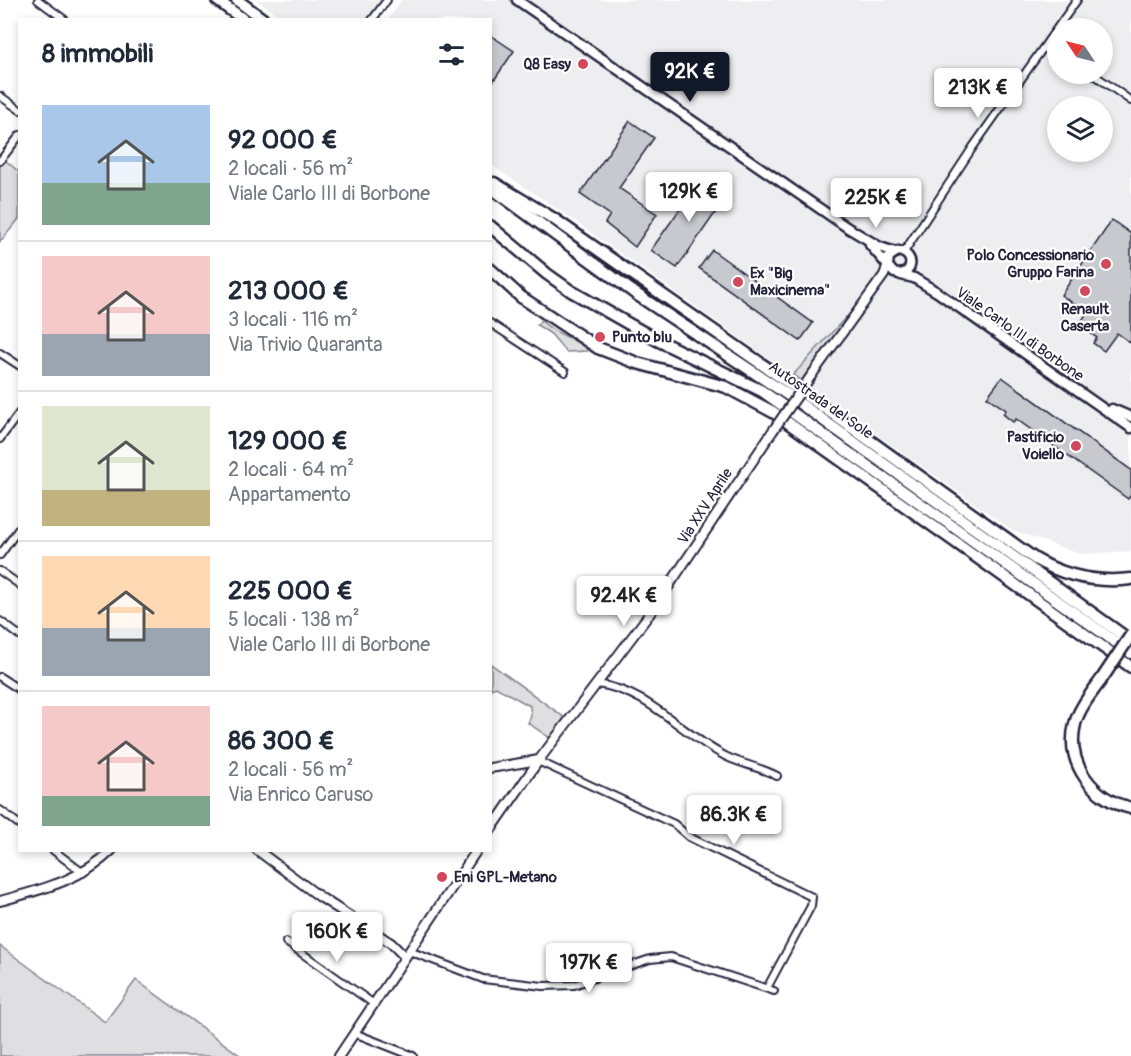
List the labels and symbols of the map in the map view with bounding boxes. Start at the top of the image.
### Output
north arrow [1047,18,1113,84]
pin: 92K € [648,52,732,103]
place label: Q8 Easy [523,55,572,74]
marker: Q8 Easy [576,57,590,71]
pin: 213K € [929,68,1027,119]
pin: 129K € [640,172,738,223]
pin: 225K € [827,178,925,229]
place label: Polo Concessionario Gruppo Farina [967,246,1094,282]
marker: Polo Concessionario Gruppo Farina [1099,257,1113,271]
place label: Ex "Big Maxicinema" [750,264,830,300]
marker: Ex "Big Maxicinema" [731,275,745,289]
street label: Viale Carlo III di Borbone [952,283,1088,386]
marker: Renault Caserta [1078,284,1092,298]
place label: Renault Caserta [1061,300,1110,336]
place label: Punto blu [612,328,672,347]
marker: Punto blu [593,330,607,344]
street label: Autostrada del Sole [765,357,877,444]
place label: Pastificio Voiello [1007,428,1064,464]
marker: Pastificio Voiello [1069,439,1083,453]
street label: Via XXV Aprile [674,464,737,548]
pin: 92.4K € [569,576,679,627]
pin: 86.3K € [679,795,789,846]
place label: Eni GPL-Metano [454,868,557,887]
marker: Eni GPL-Metano [435,870,449,884]
pin: 160K € [288,912,386,963]
pin: 197K € [540,943,638,994]

